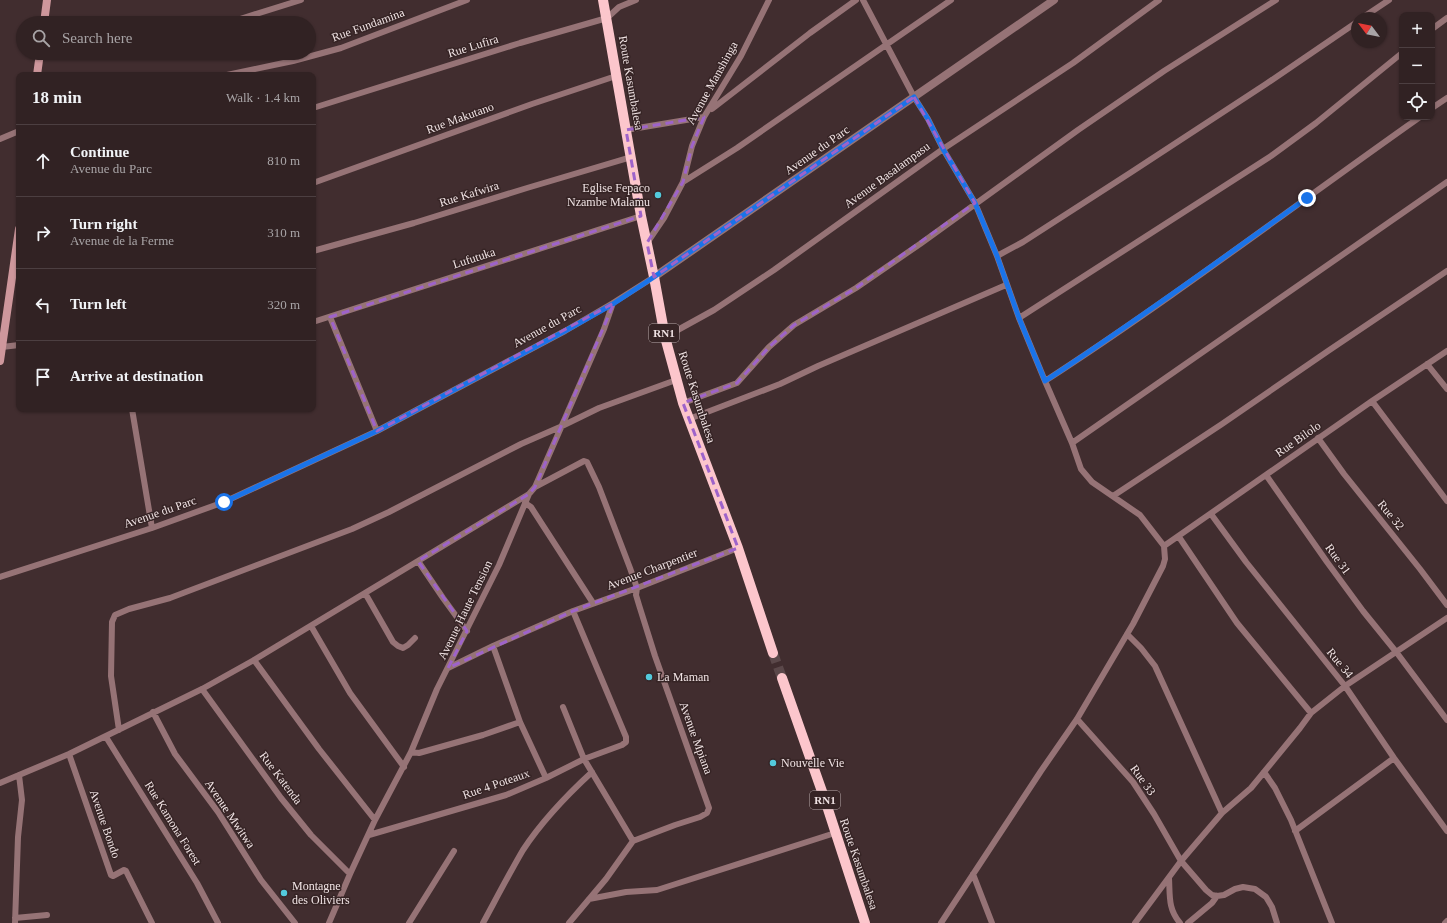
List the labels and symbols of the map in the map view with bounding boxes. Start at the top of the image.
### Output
street label: Rue Fundamina [330,5,407,45]
north arrow [1351,12,1387,48]
street label: Rue Lufira [446,31,501,60]
street label: Route Kasumbalesa [616,35,646,132]
street label: Avenue Manshinga [683,38,741,127]
street label: Rue Makutano [424,99,496,137]
street label: Avenue du Parc [782,123,852,177]
street label: Avenue Basalampasu [841,139,933,211]
street label: Rue Kafwira [437,178,501,210]
place label: Eglise Fepaco Nzambe Malamu [567,181,650,209]
route end [1298,189,1316,207]
marker: Eglise Fepaco Nzambe Malamu [653,190,663,200]
street label: Lufutuka [451,244,498,271]
street label: Avenue du Parc [510,302,584,350]
road number: RN1 [649,324,679,342]
street label: Route Kasumbalesa [676,349,719,445]
street label: Rue Bilolo [1273,418,1323,460]
street label: Avenue du Parc [122,493,198,531]
route start [215,493,233,511]
street label: Rue 32 [1375,497,1407,533]
street label: Rue 31 [1322,541,1354,577]
street label: Avenue Charpentier [605,545,699,593]
street label: Avenue Haute Tension [435,558,495,662]
street label: Rue 34 [1324,645,1356,681]
place label: La Maman [657,670,709,684]
marker: La Maman [644,672,654,682]
street label: Avenue Mpiana [676,700,716,777]
street label: Rue Katenda [257,749,306,808]
place label: Nouvelle Vie [781,756,844,770]
marker: Nouvelle Vie [768,758,778,768]
street label: Rue 33 [1127,762,1159,798]
street label: Rue 4 Poteaux [461,766,531,802]
street label: Avenue Mwitwa [202,777,258,851]
street label: Rue Kamona Forest [142,779,205,868]
street label: Avenue Bondo [87,788,123,860]
road number: RN1 [810,791,840,809]
street label: Route Kasumbalesa [837,816,881,912]
place label: Montagne des Oliviers [292,879,350,907]
marker: Montagne des Oliviers [279,888,289,898]

